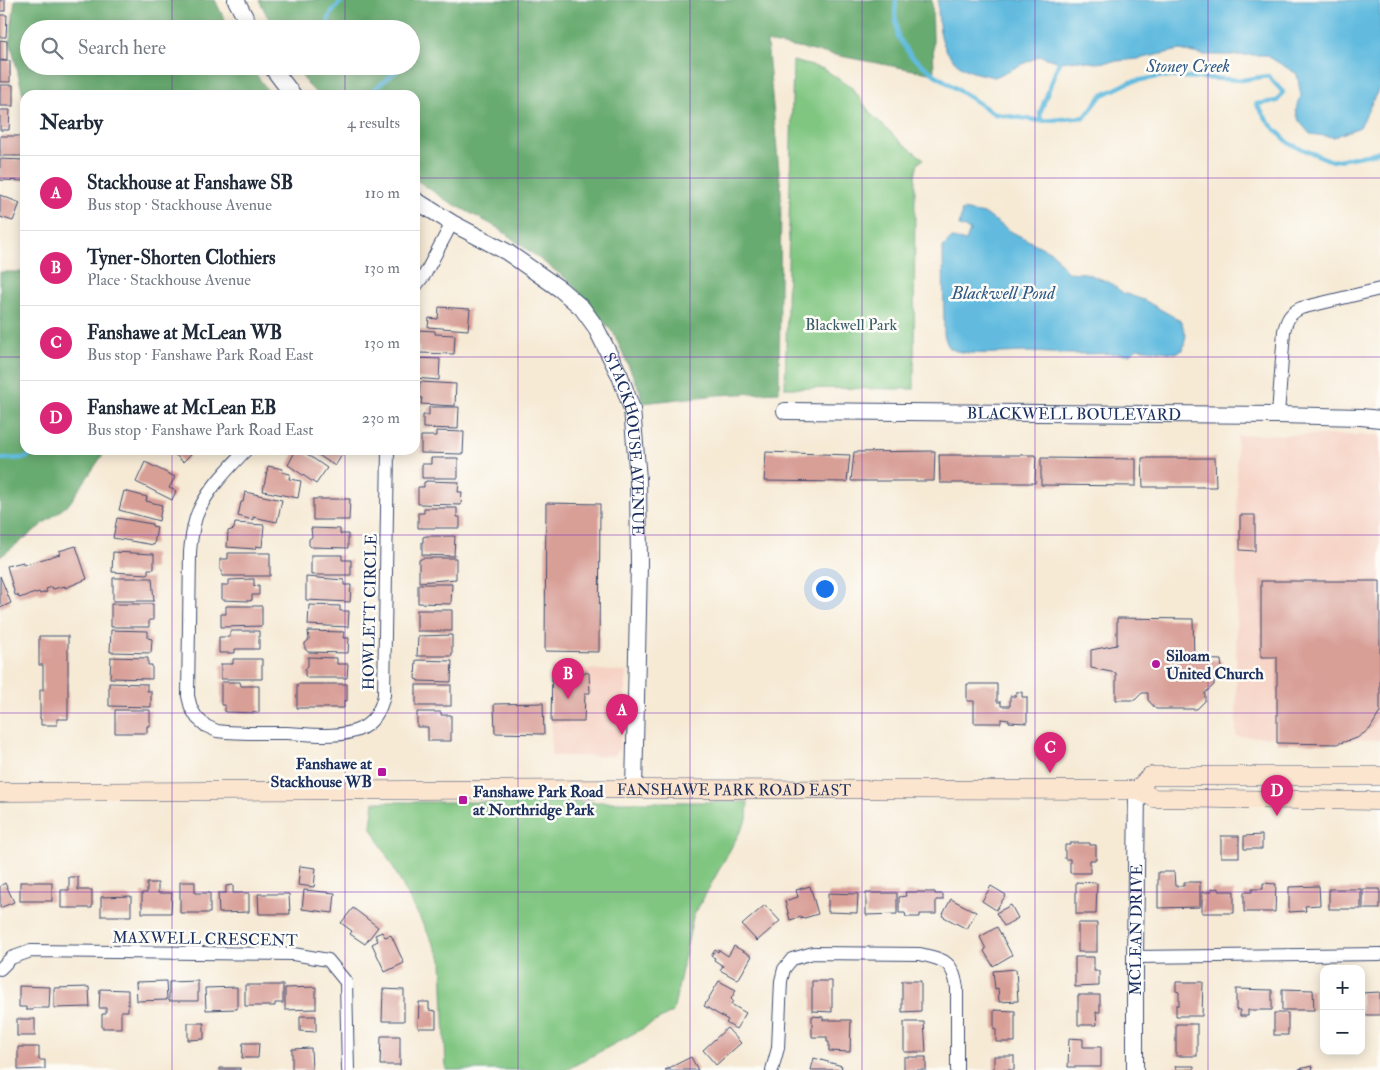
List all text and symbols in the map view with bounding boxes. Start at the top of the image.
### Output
search box [20,20,420,75]
icon: search [38,34,66,62]
text: Search here [78,36,166,60]
water label: Stoney Creek [1145,55,1230,78]
text: Nearby [40,109,103,136]
text: 4 results [347,113,400,133]
text: Stackhouse at Fanshawe SB [87,171,293,195]
text: A [51,183,61,203]
text: 110 m [365,183,400,203]
text: Bus stop · Stackhouse Avenue [87,195,272,215]
text: Tyner-Shorten Clothiers [87,246,276,270]
text: B [51,258,61,278]
text: 130 m [364,258,400,278]
text: Place · Stackhouse Avenue [87,270,251,290]
water label: Blackwell Pond [950,282,1056,305]
park label: Blackwell Park [805,315,897,335]
text: Fanshawe at McLean WB [87,321,282,345]
text: C [50,333,62,353]
text: 130 m [364,333,400,353]
text: Bus stop · Fanshawe Park Road East [87,345,313,365]
street label: STACKHOUSE AVENUE [599,349,648,536]
text: Fanshawe at McLean EB [87,396,277,420]
street label: BLACKWELL BOULEVARD [967,403,1181,425]
text: D [49,408,63,428]
text: 230 m [362,408,400,428]
text: Bus stop · Fanshawe Park Road East [87,420,313,440]
street label: HOWLETT CIRCLE [359,534,381,690]
your location [812,576,838,602]
place label: Siloam United Church [1166,646,1264,684]
pin: B [552,658,584,699]
marker: Siloam United Church [1150,658,1162,670]
pin: A [606,694,638,735]
pin: C [1034,732,1066,773]
place label: Fanshawe at Stackhouse WB [271,754,373,792]
marker: Fanshawe at Stackhouse WB [376,766,388,778]
pin: D [1261,775,1293,816]
street label: FANSHAWE PARK ROAD EAST [617,780,851,800]
place label: Fanshawe Park Road at Northridge Park [473,782,604,821]
marker: Fanshawe Park Road at Northridge Park [457,794,469,806]
street label: MCLEAN DRIVE [1126,864,1147,996]
street label: MAXWELL CRESCENT [112,927,298,951]
map controls [1320,965,1365,1055]
button: + [1320,965,1365,1010]
button: − [1320,1010,1365,1055]

